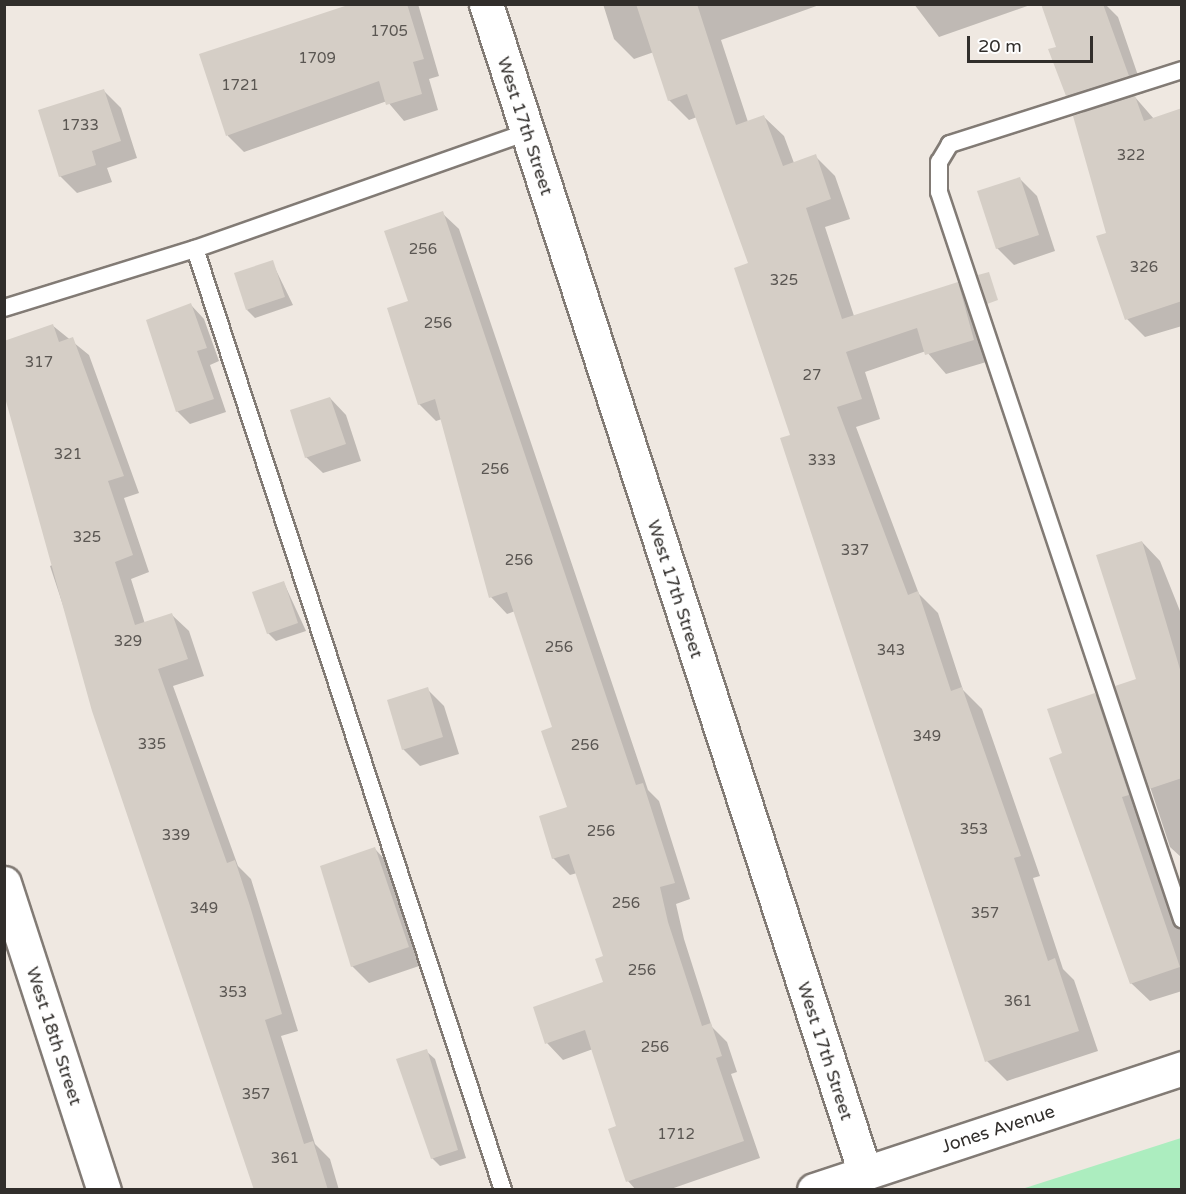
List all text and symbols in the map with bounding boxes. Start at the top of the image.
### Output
house number: 1705 [370,23,408,41]
scale bar [970,24,1096,62]
text: 20 m [978,35,1022,57]
house number: 1709 [298,50,336,68]
street label: West 17th Street [492,54,558,198]
house number: 1721 [221,77,259,95]
house number: 1733 [61,117,99,135]
house number: 322 [1117,147,1145,165]
house number: 256 [409,241,437,259]
house number: 326 [1130,259,1158,277]
house number: 325 [770,272,798,290]
house number: 256 [424,315,452,333]
house number: 317 [25,354,53,372]
house number: 27 [803,367,821,385]
house number: 321 [54,446,82,464]
house number: 333 [808,452,836,470]
house number: 256 [481,461,509,479]
street label: West 17th Street [642,517,708,661]
house number: 325 [73,529,101,547]
house number: 337 [841,542,869,560]
house number: 256 [505,552,533,570]
house number: 329 [114,633,142,651]
house number: 256 [545,639,573,657]
house number: 343 [877,642,905,660]
house number: 349 [913,728,941,746]
house number: 335 [138,736,166,754]
house number: 256 [571,737,599,755]
house number: 353 [960,821,988,839]
house number: 256 [587,823,615,841]
house number: 339 [162,827,190,845]
house number: 256 [612,895,640,913]
house number: 349 [190,900,218,918]
house number: 357 [971,905,999,923]
house number: 256 [628,962,656,980]
street label: West 18th Street [21,964,87,1108]
street label: West 17th Street [792,979,858,1123]
house number: 353 [219,984,247,1002]
house number: 361 [1004,993,1032,1011]
house number: 256 [641,1039,669,1057]
house number: 357 [242,1086,270,1104]
street label: Jones Avenue [938,1100,1058,1158]
house number: 1712 [657,1126,695,1144]
house number: 361 [271,1150,299,1168]

